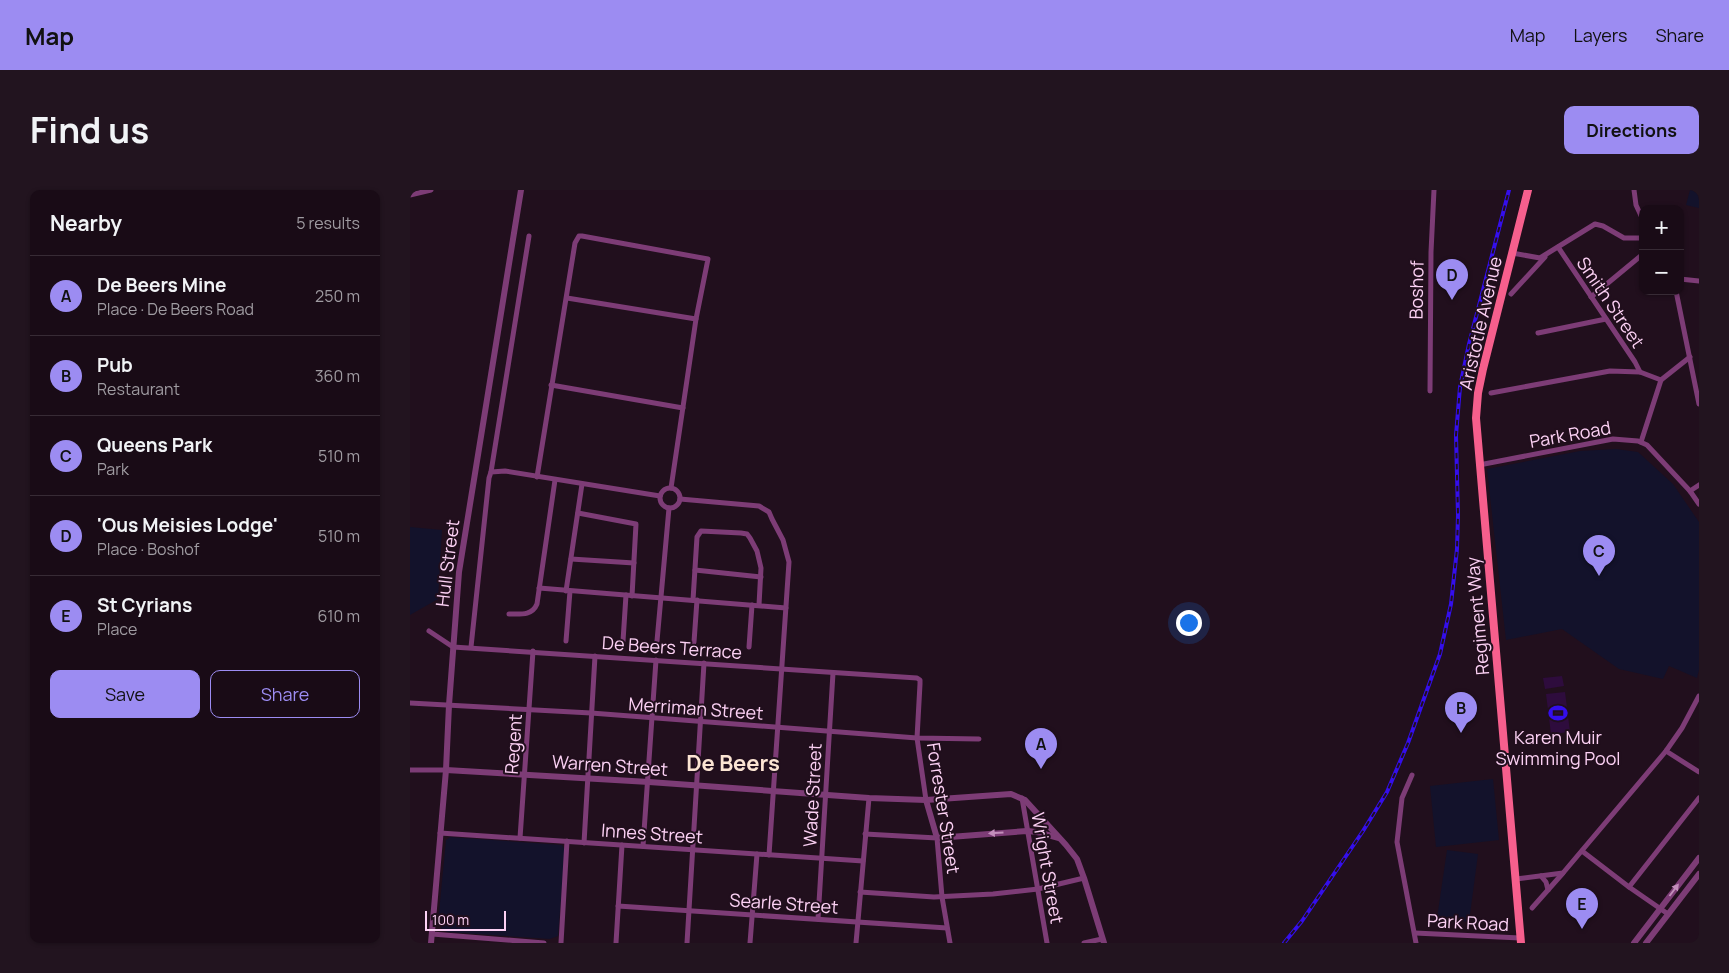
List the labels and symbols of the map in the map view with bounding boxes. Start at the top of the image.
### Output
street label: Smith Street [1572,252,1650,352]
street label: Aristotle Avenue [1453,254,1507,392]
pin: D [1436,259,1468,300]
street label: Boshof [1403,260,1429,320]
street label: Park Road [1527,415,1613,453]
street label: Hull Street [430,518,464,608]
pin: C [1583,535,1615,576]
street label: Regiment Way [1460,555,1494,676]
your location [1176,610,1202,636]
street label: De Beers Terrace [601,630,743,664]
street label: Merriman Street [628,691,764,725]
pin: B [1445,692,1477,733]
sports icon: Karen Muir Swimming Pool [1547,702,1569,724]
street label: Regent [499,713,527,775]
place label: Karen Muir Swimming Pool [1495,725,1621,770]
pin: A [1025,728,1057,769]
street label: Forrester Street [922,741,966,875]
street label: Wade Street [797,743,827,847]
district label: De Beers [686,748,780,778]
street label: Warren Street [551,749,669,781]
street label: Wright Street [1026,810,1070,926]
street label: Innes Street [600,817,704,849]
one-way arrow [987,830,1003,838]
one-way arrow [1669,884,1680,897]
street label: Searle Street [729,887,839,919]
pin: E [1566,888,1598,929]
scale bar [425,908,506,931]
street label: Park Road [1426,908,1510,936]

